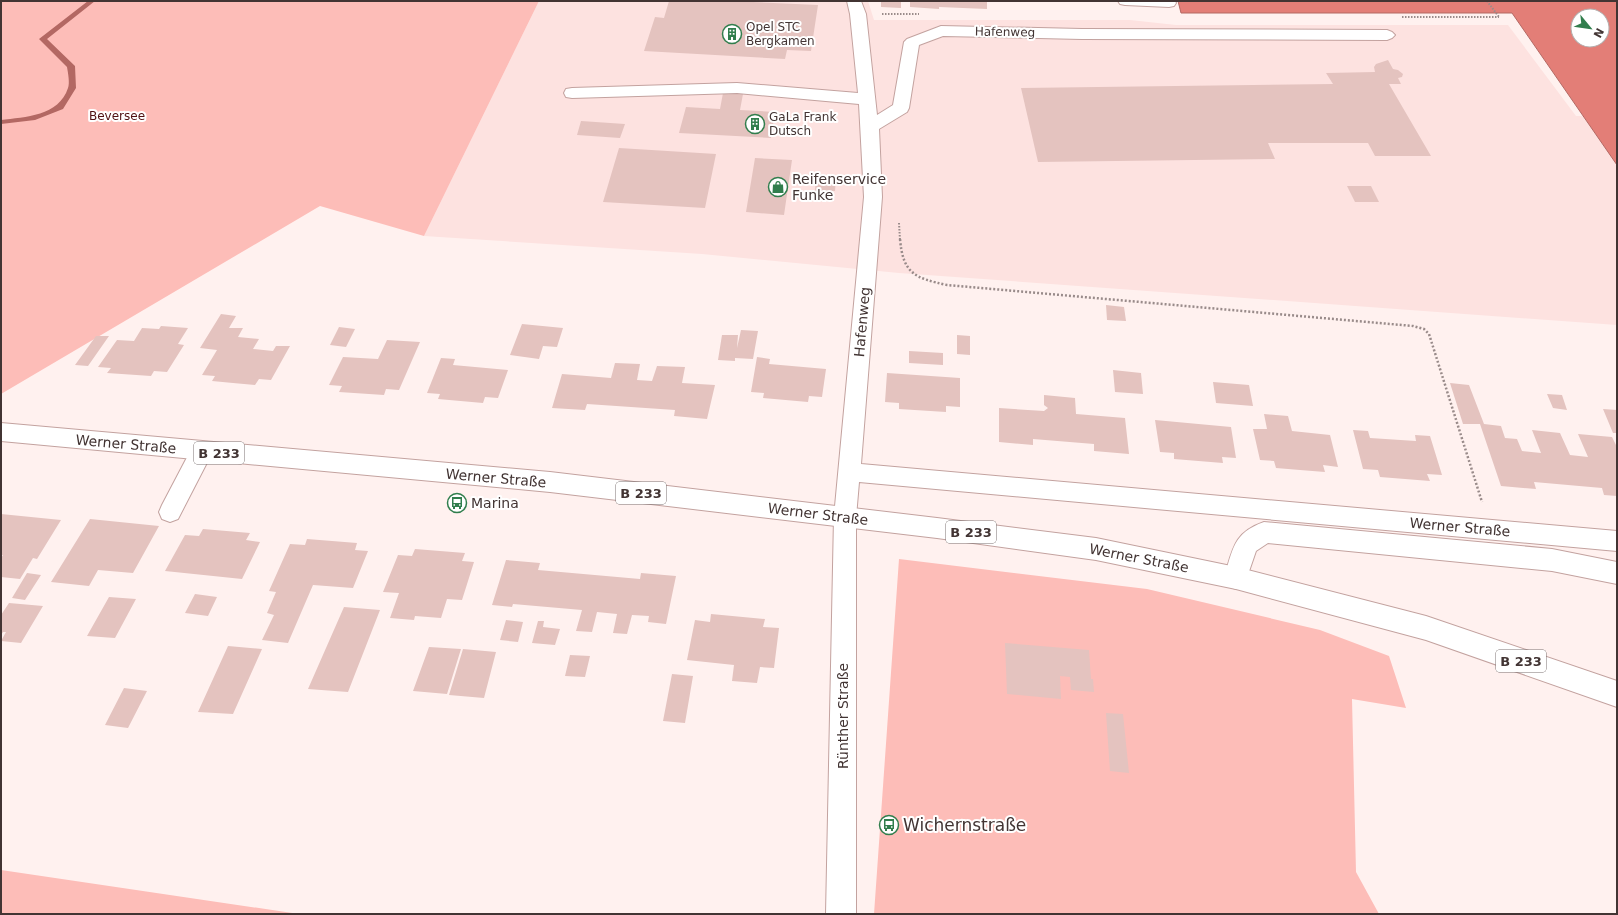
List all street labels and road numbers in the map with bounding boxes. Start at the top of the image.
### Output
street label: Hafenweg [975,24,1035,40]
street label: Hafenweg [851,286,873,358]
street label: Werner Straße [75,432,177,456]
road number: B 233 [194,442,244,464]
street label: Werner Straße [445,466,547,490]
road number: B 233 [616,482,666,504]
street label: Werner Straße [767,500,869,528]
street label: Werner Straße [1409,515,1511,539]
road number: B 233 [946,521,996,543]
street label: Werner Straße [1088,541,1190,575]
road number: B 233 [1496,650,1546,672]
street label: Rünther Straße [835,663,851,769]

